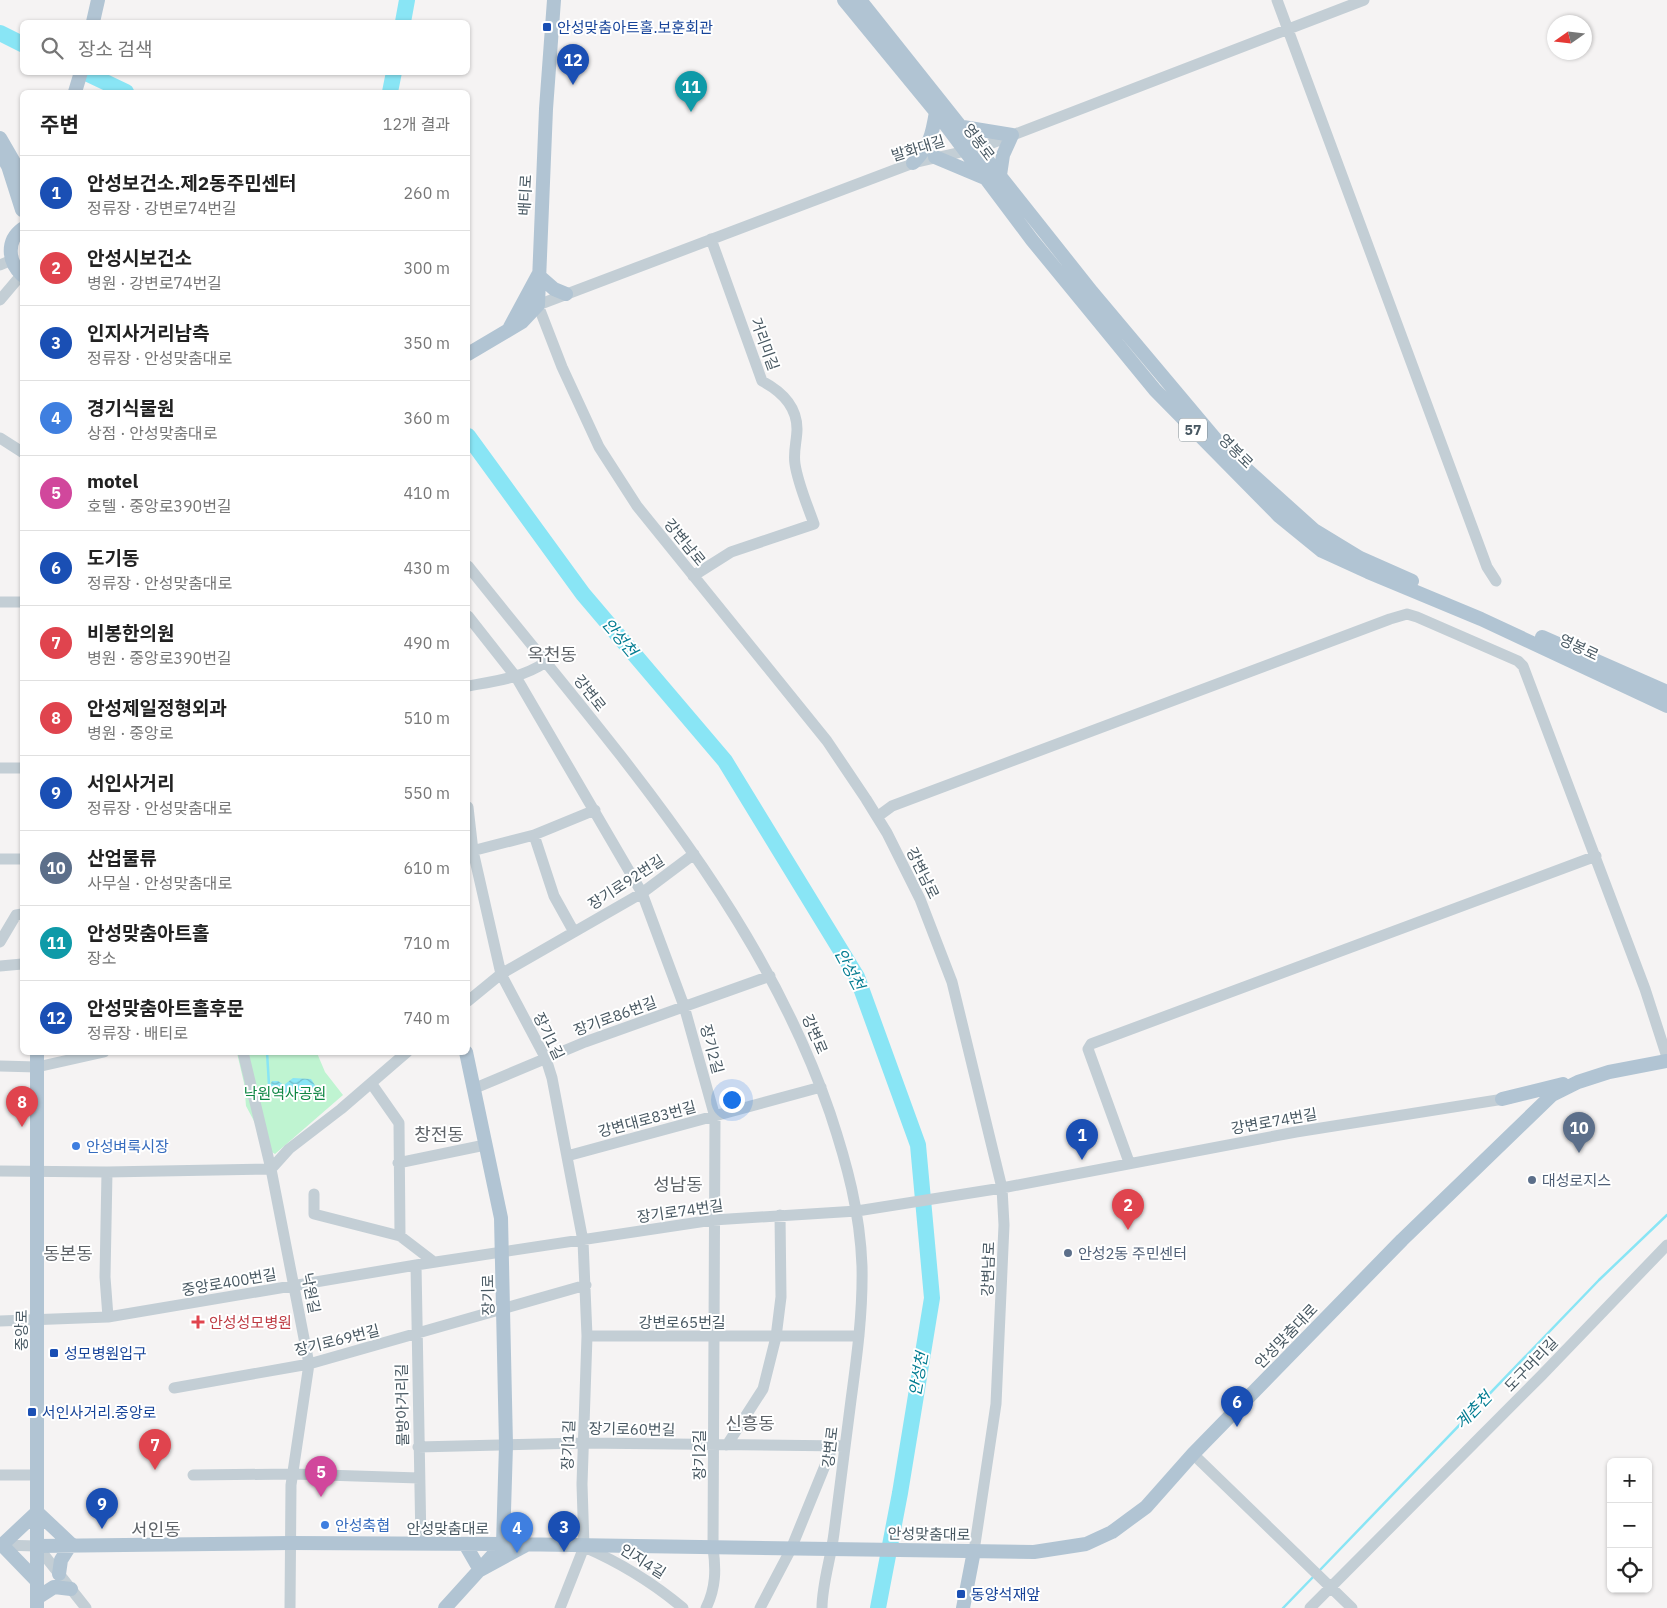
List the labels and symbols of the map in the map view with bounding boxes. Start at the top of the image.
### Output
north arrow [1547,15,1592,60]
place label: 안성맞춤아트홀.보훈회관 [557,18,713,37]
marker: 안성맞춤아트홀.보훈회관 [541,21,553,33]
pin: 12 [557,44,589,85]
pin: 11 [675,71,707,112]
street label: 영봉로 [959,120,999,164]
street label: 발화대길 [889,131,947,165]
street label: 배티로 [514,174,536,216]
street label: 거리미길 [747,315,783,373]
road number: 57 [1179,418,1207,442]
street label: 영봉로 [1215,430,1257,472]
street label: 강변남로 [660,515,710,569]
water label: 안성천 [598,614,643,662]
street label: 영봉로 [1556,630,1602,664]
district label: 옥천동 [527,643,577,666]
street label: 강변로 [570,671,610,715]
street label: 강변남로 [902,844,944,902]
street label: 장기로92번길 [584,850,668,914]
water label: 안성천 [831,945,870,995]
street label: 장기로86번길 [571,992,659,1040]
street label: 장기1길 [529,1009,569,1063]
street label: 강변로 [798,1011,832,1057]
street label: 장기2길 [696,1022,728,1076]
park label: 낙원역사공원 [244,1084,326,1103]
pin: 8 [6,1086,38,1127]
your location [719,1087,745,1113]
street label: 강변대로83번길 [596,1097,698,1141]
street label: 강변로74번길 [1230,1104,1318,1138]
pin: 10 [1563,1112,1595,1153]
pin: 1 [1066,1119,1098,1160]
district label: 창전동 [414,1123,464,1146]
place label: 안성벼룩시장 [86,1137,169,1156]
marker: 안성벼룩시장 [70,1140,82,1152]
place label: 대성로지스 [1542,1171,1611,1190]
district label: 성남동 [653,1173,703,1196]
marker: 대성로지스 [1526,1174,1538,1186]
pin: 2 [1112,1189,1144,1230]
street label: 장기로74번길 [636,1196,724,1226]
street label: 강변남로 [978,1241,998,1297]
district label: 동본동 [43,1242,93,1265]
place label: 안성2동 주민센터 [1078,1244,1187,1263]
marker: 안성2동 주민센터 [1062,1247,1074,1259]
street label: 중앙로400번길 [180,1264,278,1300]
street label: 낙원길 [298,1271,324,1315]
street label: 장기로 [478,1274,498,1316]
street label: 안성맞춤대로 [1250,1300,1322,1372]
street label: 중앙로 [12,1309,31,1351]
place label: 안성성모병원 [209,1313,292,1332]
street label: 강변로65번길 [638,1313,726,1332]
marker: 안성성모병원 [191,1315,205,1329]
street label: 장기로69번길 [292,1320,382,1360]
street label: 도구머리길 [1500,1333,1562,1395]
place label: 성모병원입구 [64,1344,147,1363]
marker: 성모병원입구 [48,1347,60,1359]
water label: 안성천 [904,1348,932,1397]
street label: 물방아거리길 [392,1363,412,1447]
pin: 6 [1221,1386,1253,1427]
water label: 계촌천 [1450,1386,1497,1433]
place label: 서인사거리.중앙로 [42,1403,156,1422]
marker: 서인사거리.중앙로 [26,1406,38,1418]
district label: 신흥동 [725,1412,775,1435]
street label: 장기1길 [558,1419,578,1471]
street label: 장기로60번길 [588,1419,676,1439]
street label: 강변로 [818,1425,842,1469]
pin: 7 [139,1429,171,1470]
street label: 장기2길 [690,1430,709,1480]
pin: 5 [305,1456,337,1497]
pin: 9 [86,1488,118,1529]
pin: 3 [548,1511,580,1552]
pin: 4 [501,1512,533,1553]
place label: 안성축협 [335,1516,390,1535]
district label: 서인동 [131,1518,181,1541]
marker: 안성축협 [319,1519,331,1531]
street label: 안성맞춤대로 [407,1519,489,1538]
street label: 안성맞춤대로 [887,1524,971,1544]
street label: 인지4길 [617,1540,669,1582]
place label: 동양석재앞 [971,1585,1040,1604]
marker: 동양석재앞 [955,1588,967,1600]

